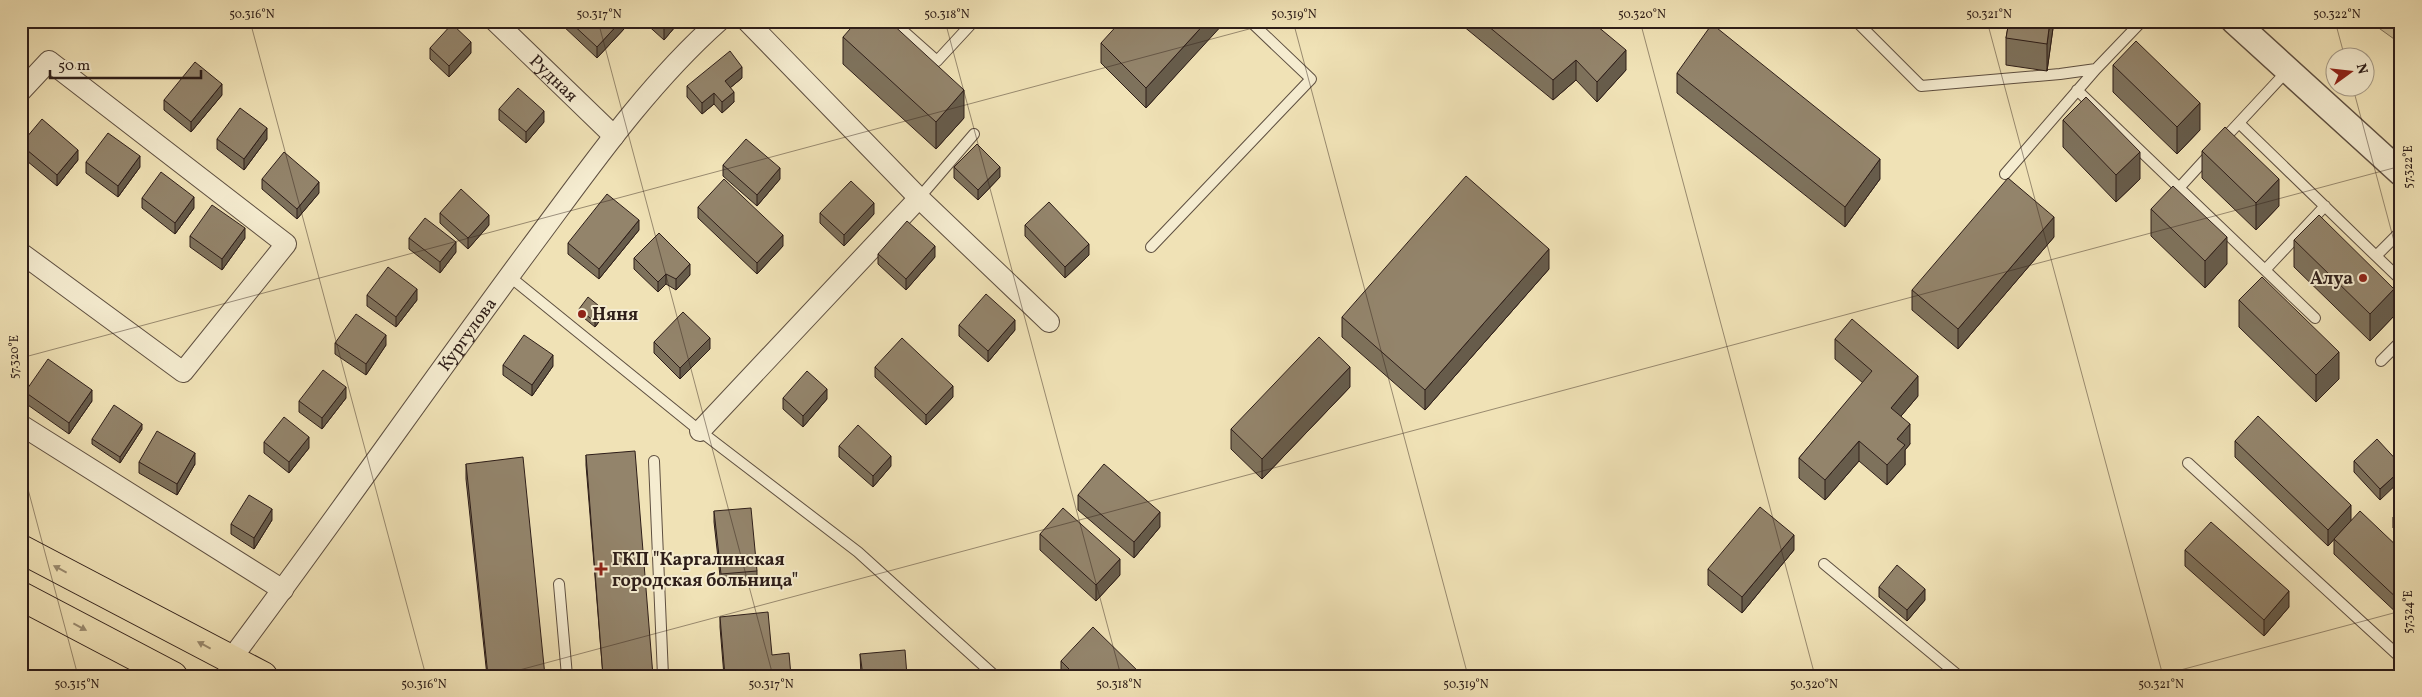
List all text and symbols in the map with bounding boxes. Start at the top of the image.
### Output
text: 50.316°N [229,7,275,23]
text: 50.317°N [576,7,622,23]
text: 50.318°N [924,7,970,23]
text: 50.319°N [1271,7,1317,23]
text: 50.320°N [1618,7,1666,23]
text: 50.321°N [1966,7,2012,23]
text: 50.322°N [2313,7,2361,23]
scale bar [50,48,201,80]
north arrow [2324,48,2374,98]
street label: Рудная [523,50,583,109]
text: 50 m [58,56,90,77]
text: N [2351,62,2372,76]
text: 57.322°E [2401,145,2417,189]
place label: Алуа [2310,267,2353,292]
marker: Алуа [2357,272,2369,284]
street label: Кургулова [433,293,503,377]
place label: Няня [592,303,638,328]
marker: Няня [576,308,588,320]
text: 57.320°E [7,335,23,379]
place label: ГКП "Каргалинская городская больница" [612,548,798,594]
marker: ГКП "Каргалинская городская больница" [594,562,608,576]
one-way arrow [53,565,68,573]
text: 57.324°E [2401,590,2417,634]
one-way arrow [73,623,87,631]
one-way arrow [197,641,211,649]
text: 50.315°N [54,677,100,693]
text: 50.316°N [401,677,447,693]
text: 50.317°N [748,677,794,693]
text: 50.318°N [1096,677,1142,693]
text: 50.319°N [1443,677,1489,693]
text: 50.320°N [1790,677,1838,693]
text: 50.321°N [2138,677,2184,693]

